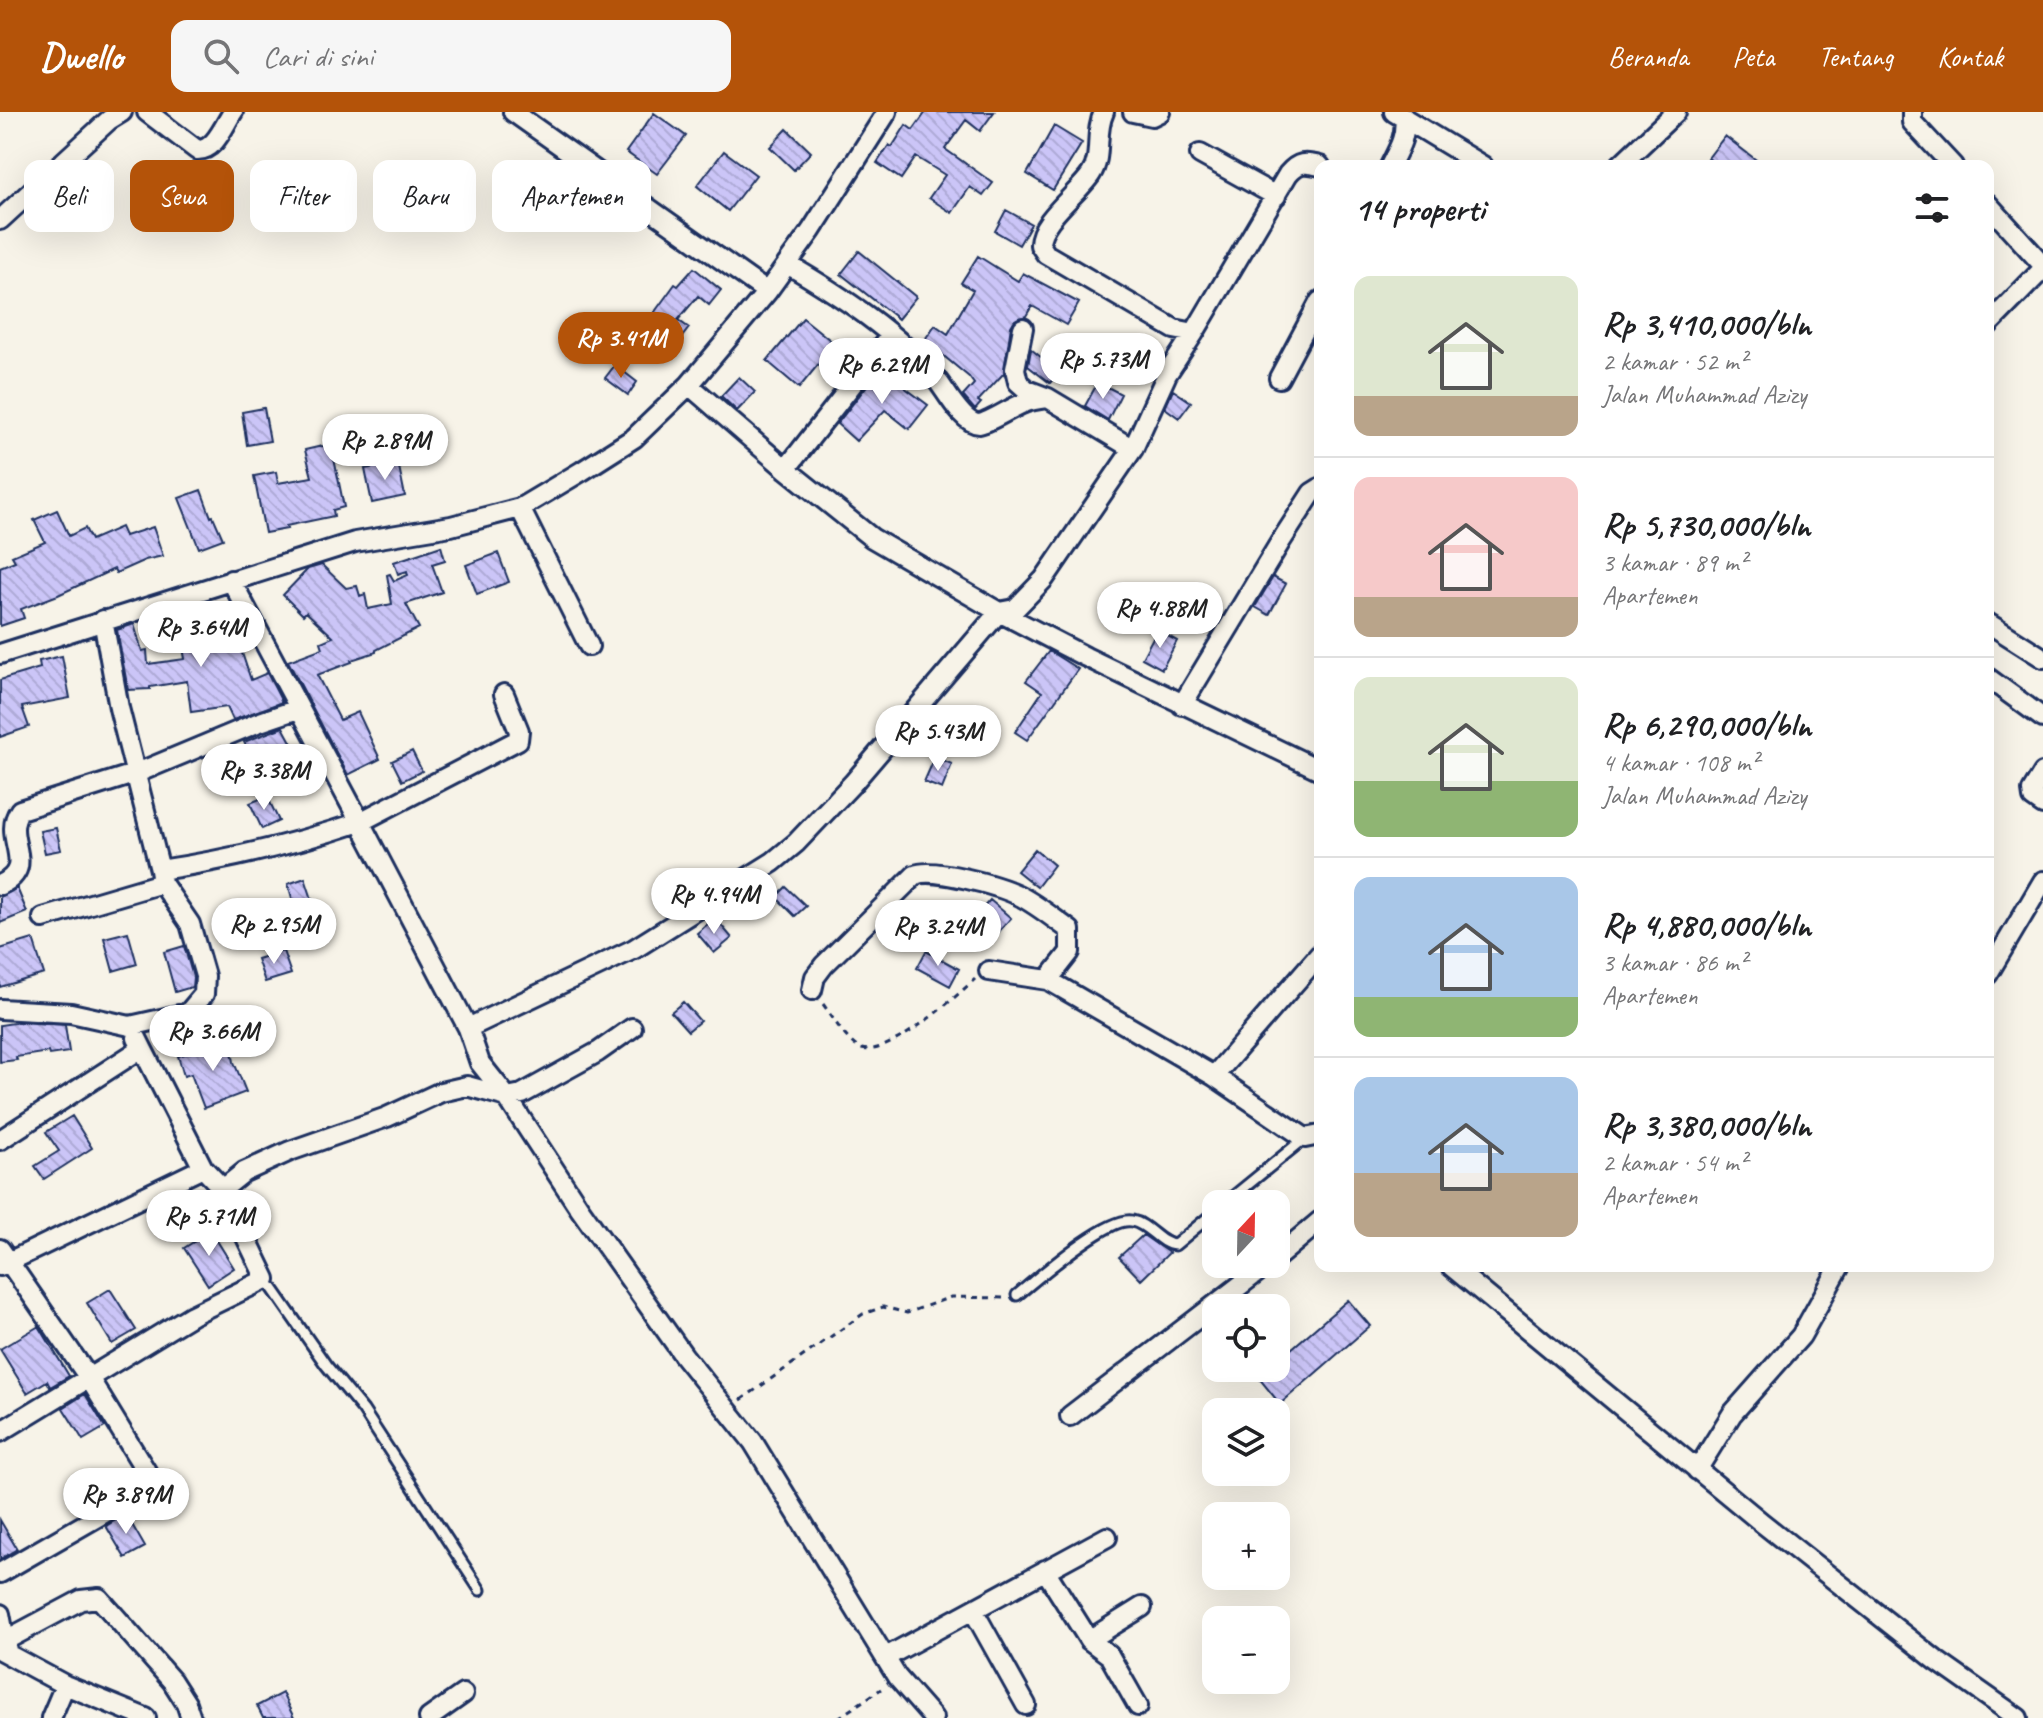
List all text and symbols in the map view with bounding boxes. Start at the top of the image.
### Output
search box [171,20,731,92]
text: Dwello [40,33,123,80]
icon: search [199,34,243,78]
text: Cari di sini [263,37,373,75]
text: Beranda [1608,39,1688,74]
text: Peta [1732,39,1774,74]
text: Tentang [1818,39,1893,74]
text: Kontak [1937,39,2003,74]
chip: Beli [24,160,114,232]
chip: Sewa [130,160,234,232]
chip: Filter [250,160,357,232]
chip: Baru [373,160,476,232]
chip: Apartemen [492,160,651,232]
icon: filters [1910,186,1954,230]
text: 14 properti [1354,187,1485,230]
text: Rp 3,410,000/bln [1602,302,1811,345]
icon: home [1418,308,1514,404]
pin: Rp 3.41M [538,312,704,380]
text: Rp 3.41M [576,321,666,354]
pin: Rp 5.73M [1020,333,1186,401]
pin: Rp 6.29M [799,338,965,406]
text: Rp 5.73M [1058,342,1148,375]
text: 2 kamar · 52 m² [1602,345,1747,378]
text: Rp 6.29M [837,347,927,380]
text: Jalan Muhammad Azizy [1602,378,1806,411]
pin: Rp 2.89M [302,414,468,482]
text: Rp 2.89M [340,423,430,456]
text: Rp 5,730,000/bln [1602,503,1810,546]
icon: home [1418,509,1514,605]
text: 3 kamar · 89 m² [1602,546,1747,579]
text: Apartemen [1602,579,1697,612]
pin: Rp 4.88M [1077,582,1243,650]
text: Rp 4.88M [1115,591,1205,624]
pin: Rp 3.64M [118,601,284,669]
text: Rp 3.64M [156,610,246,643]
text: Rp 6,290,000/bln [1602,703,1811,746]
pin: Rp 5.43M [855,705,1021,773]
icon: home [1418,709,1514,805]
text: Rp 5.43M [893,714,983,747]
pin: Rp 3.38M [181,744,347,812]
text: 4 kamar · 108 m² [1602,746,1758,779]
text: Rp 3.38M [219,753,309,786]
text: Jalan Muhammad Azizy [1602,779,1806,812]
pin: Rp 4.94M [631,868,797,936]
text: Rp 4.94M [669,877,759,910]
pin: Rp 2.95M [191,898,357,966]
pin: Rp 3.24M [855,900,1021,968]
text: Rp 4,880,000/bln [1602,903,1811,946]
text: Rp 2.95M [229,907,319,940]
text: Rp 3.24M [893,909,983,942]
icon: home [1418,909,1514,1005]
text: 3 kamar · 86 m² [1602,946,1747,979]
text: Apartemen [1602,979,1697,1012]
pin: Rp 3.66M [130,1005,296,1073]
text: Rp 3.66M [167,1014,259,1047]
text: Rp 3,380,000/bln [1602,1103,1811,1146]
icon: home [1418,1109,1514,1205]
text: 2 kamar · 54 m² [1602,1146,1747,1179]
text: Apartemen [1602,1179,1697,1212]
pin: Rp 5.71M [126,1190,292,1258]
north arrow [1202,1190,1290,1278]
map controls [1202,1190,1290,1694]
text: Rp 5.71M [164,1199,254,1232]
button: locate [1202,1294,1290,1382]
button: layers [1202,1398,1290,1486]
pin: Rp 3.89M [43,1468,209,1536]
text: Rp 3.89M [81,1477,171,1510]
button: + [1202,1502,1290,1590]
button: − [1202,1606,1290,1694]

